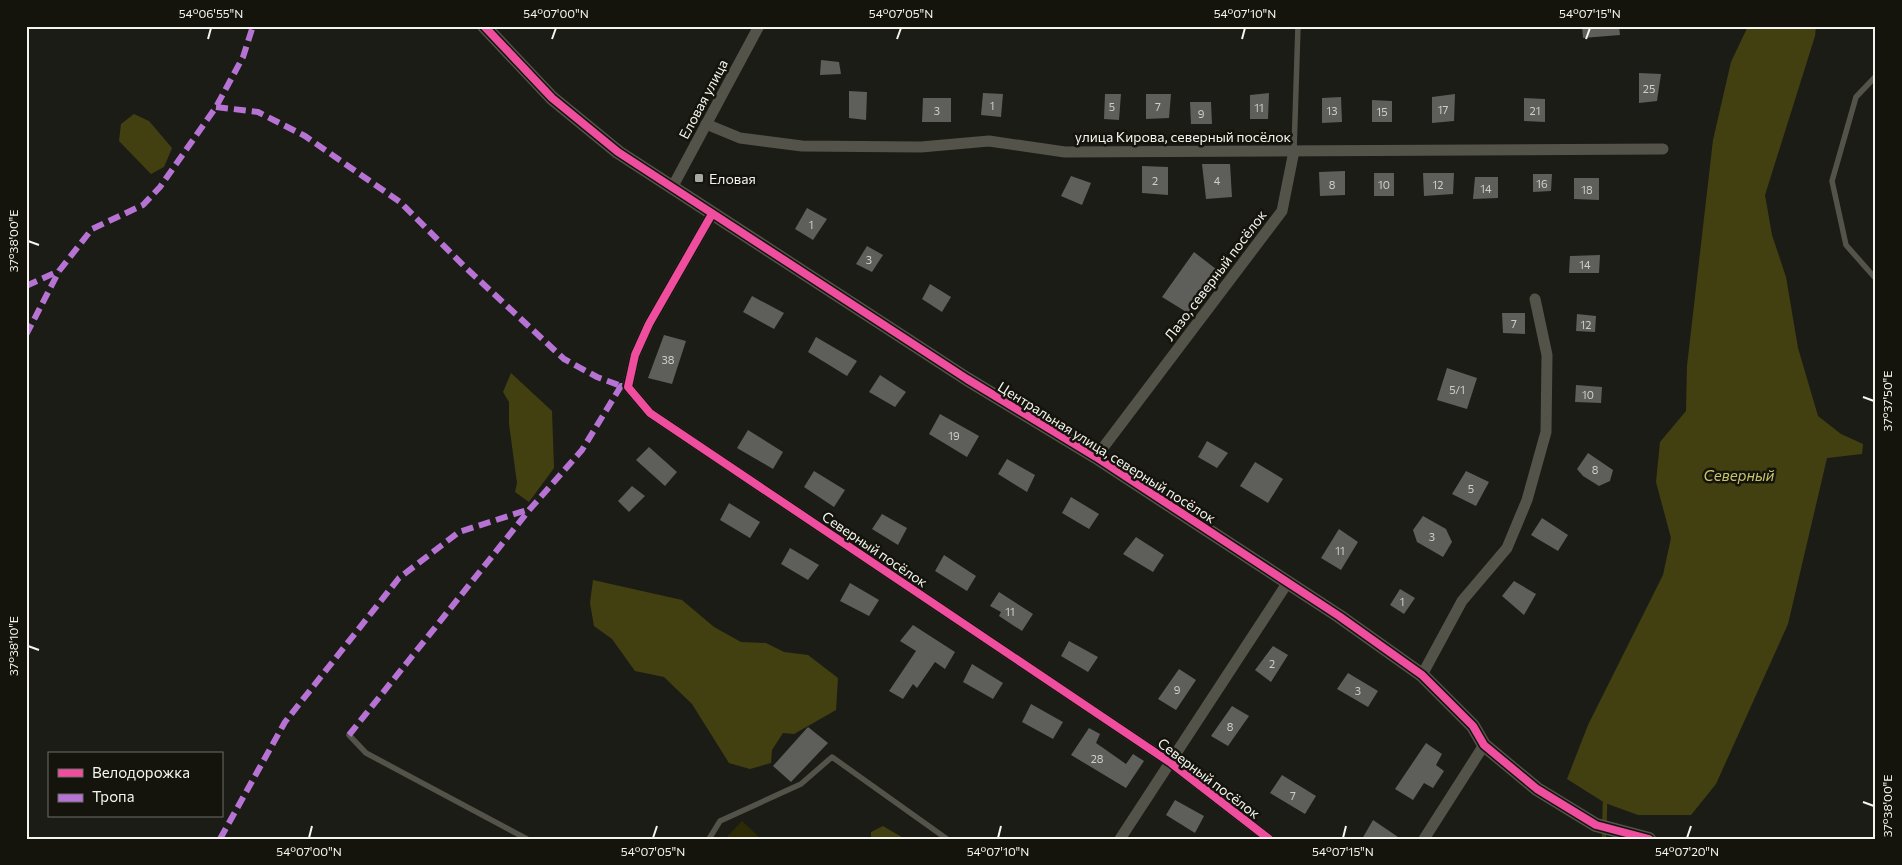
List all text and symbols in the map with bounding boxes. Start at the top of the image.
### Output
text: 54°06'55"N [179,6,243,20]
text: 54°07'00"N [523,6,589,20]
text: 54°07'05"N [869,6,933,20]
text: 54°07'10"N [1214,6,1276,20]
text: 54°07'15"N [1559,6,1621,20]
street label: Еловая улица [675,56,731,142]
house number: 25 [1643,82,1655,95]
house number: 1 [990,99,994,112]
house number: 5 [1109,100,1115,113]
house number: 7 [1155,100,1161,113]
house number: 11 [1254,101,1264,114]
house number: 17 [1438,103,1448,116]
house number: 3 [934,104,940,117]
house number: 13 [1327,104,1337,117]
house number: 21 [1530,104,1540,117]
house number: 15 [1376,105,1388,118]
house number: 9 [1198,107,1205,120]
street label: улица Кирова, северный посёлок [1075,128,1292,145]
place label: Еловая [709,170,756,187]
marker: Еловая [693,172,705,184]
house number: 2 [1152,174,1158,187]
house number: 4 [1214,174,1221,187]
house number: 16 [1536,177,1548,190]
house number: 8 [1329,178,1336,191]
house number: 10 [1378,178,1390,191]
house number: 12 [1433,178,1443,191]
house number: 14 [1480,182,1492,195]
house number: 18 [1581,183,1593,196]
street label: Лазо, северный посёлок [1160,206,1270,344]
text: 37°38'00"E [6,210,20,272]
house number: 1 [809,218,813,231]
house number: 3 [866,253,872,266]
house number: 14 [1579,258,1591,271]
house number: 7 [1511,317,1517,330]
house number: 12 [1581,318,1591,331]
house number: 38 [662,353,675,366]
text: 37°37'50"E [1880,371,1894,431]
street label: Центральная улица, северный посёлок [995,378,1219,527]
house number: 5/1 [1449,383,1465,396]
house number: 10 [1582,388,1594,401]
house number: 19 [948,429,960,442]
house number: 8 [1592,463,1599,476]
water label: Северный [1704,466,1775,484]
house number: 5 [1468,482,1474,495]
street label: Северный посёлок [819,507,931,591]
house number: 3 [1429,530,1435,543]
house number: 11 [1335,544,1345,557]
house number: 1 [1400,595,1404,608]
house number: 11 [1005,605,1015,618]
text: 37°38'10"E [6,616,20,676]
house number: 2 [1269,657,1275,670]
house number: 9 [1174,683,1181,696]
house number: 3 [1355,684,1361,697]
house number: 8 [1227,720,1234,733]
street label: Северный посёлок [1155,734,1264,822]
legend [48,752,222,818]
house number: 28 [1091,752,1104,765]
text: Велодорожка [92,763,190,781]
text: 37°38'00"E [1880,775,1894,837]
text: Тропа [92,787,134,805]
house number: 7 [1290,789,1296,802]
text: 54°07'00"N [276,844,342,858]
text: 54°07'05"N [621,844,685,858]
text: 54°07'10"N [967,844,1029,858]
text: 54°07'15"N [1312,844,1374,858]
text: 54°07'20"N [1655,844,1719,858]

